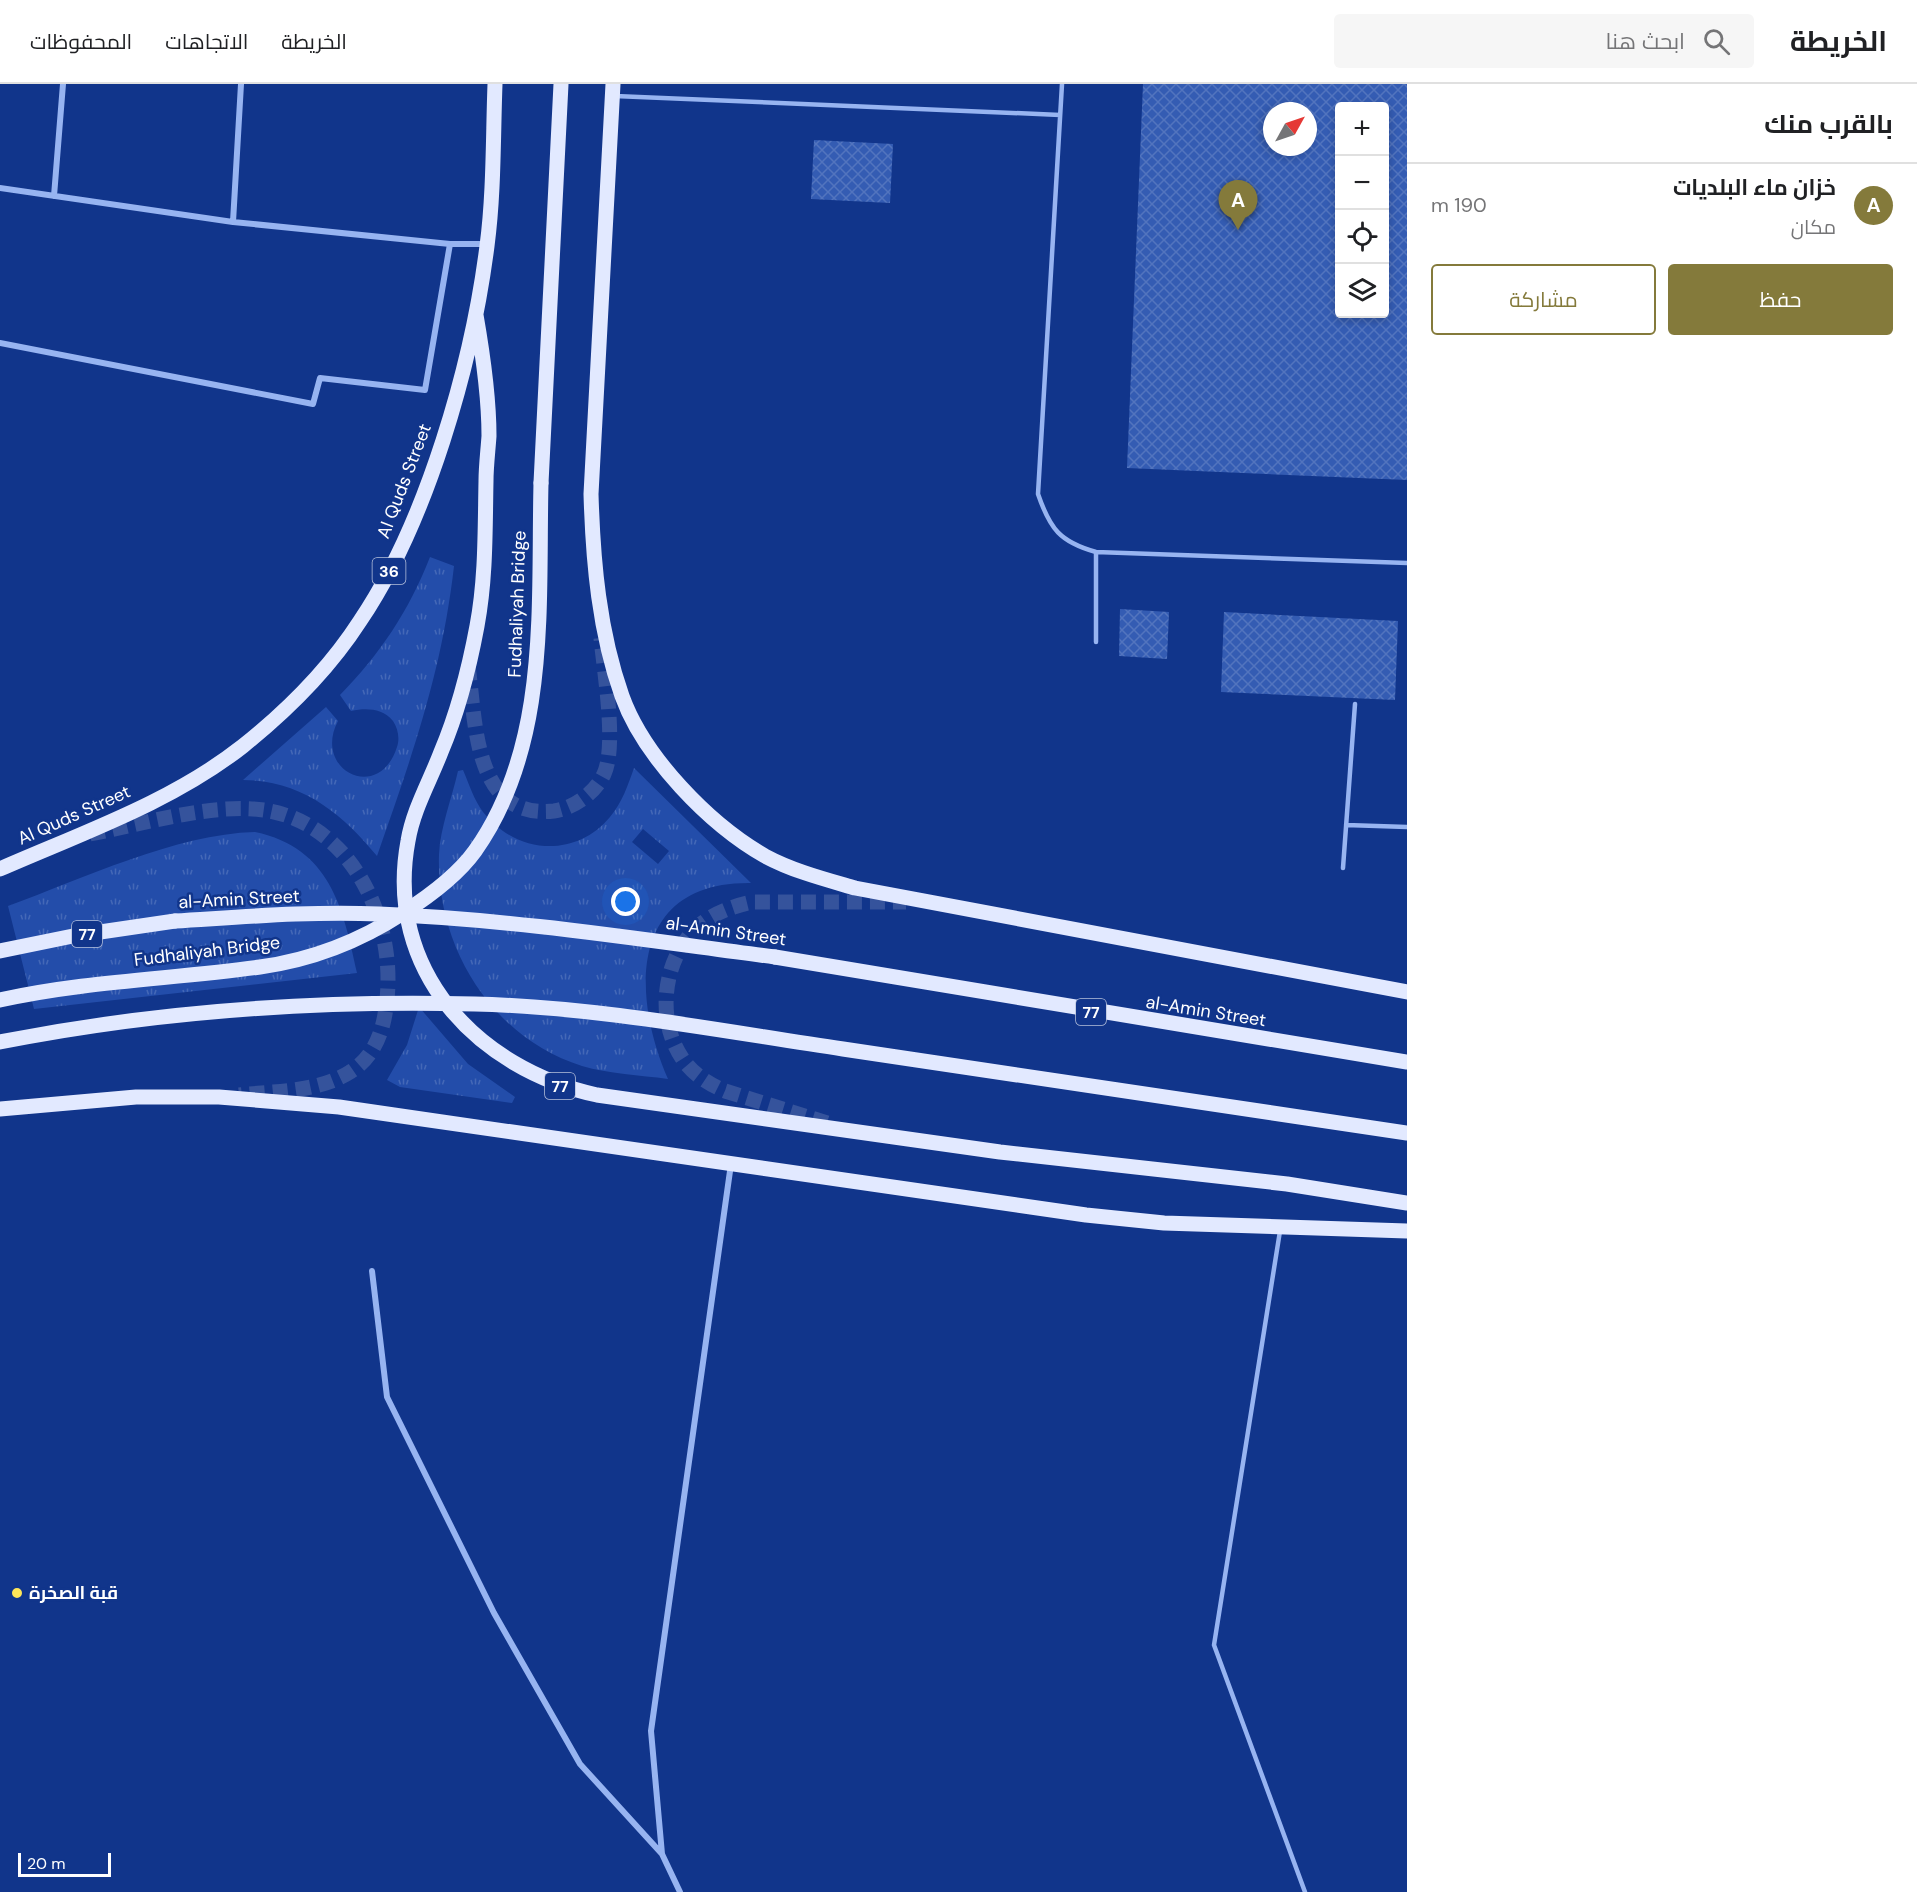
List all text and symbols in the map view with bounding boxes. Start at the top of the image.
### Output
search box [1334,14,1754,68]
text: الخريطة [1790,23,1887,60]
icon: search [1700,25,1733,58]
text: ابحث هنا [1606,27,1685,56]
text: المحفوظات [30,28,132,56]
text: الاتجاهات [165,28,248,56]
text: الخريطة [281,28,347,56]
north arrow [1263,102,1317,156]
map controls [1335,102,1389,318]
button: + [1335,102,1389,156]
text: بالقرب منك [1764,107,1893,141]
button: − [1335,156,1389,210]
text: خزان ماء البلديات [1673,173,1836,202]
pin: A [1218,180,1258,230]
text: 190 m [1431,192,1487,218]
text: A [1866,192,1881,218]
button: locate [1335,210,1389,264]
text: مكان [1791,214,1836,240]
button: layers [1335,264,1389,318]
button: مشاركة [1431,264,1656,335]
button: حفظ [1668,264,1893,335]
street label: Al Quds Street [371,420,437,542]
street label: Fudhaliyah Bridge [502,530,532,678]
road number: 36 [372,558,406,584]
street label: Al Quds Street [14,779,134,851]
street label: al-Amin Street [178,884,300,914]
your location [611,887,640,916]
street label: al-Amin Street [664,911,788,951]
road number: 77 [72,921,102,947]
street label: Fudhaliyah Bridge [133,930,281,972]
street label: al-Amin Street [1144,990,1268,1032]
road number: 77 [1076,999,1106,1025]
road number: 77 [545,1073,575,1099]
place label: قبة الصخرة [29,1581,118,1605]
marker: قبة الصخرة [10,1586,24,1600]
scale bar [18,1850,111,1878]
text: 20 m [27,1853,66,1874]

